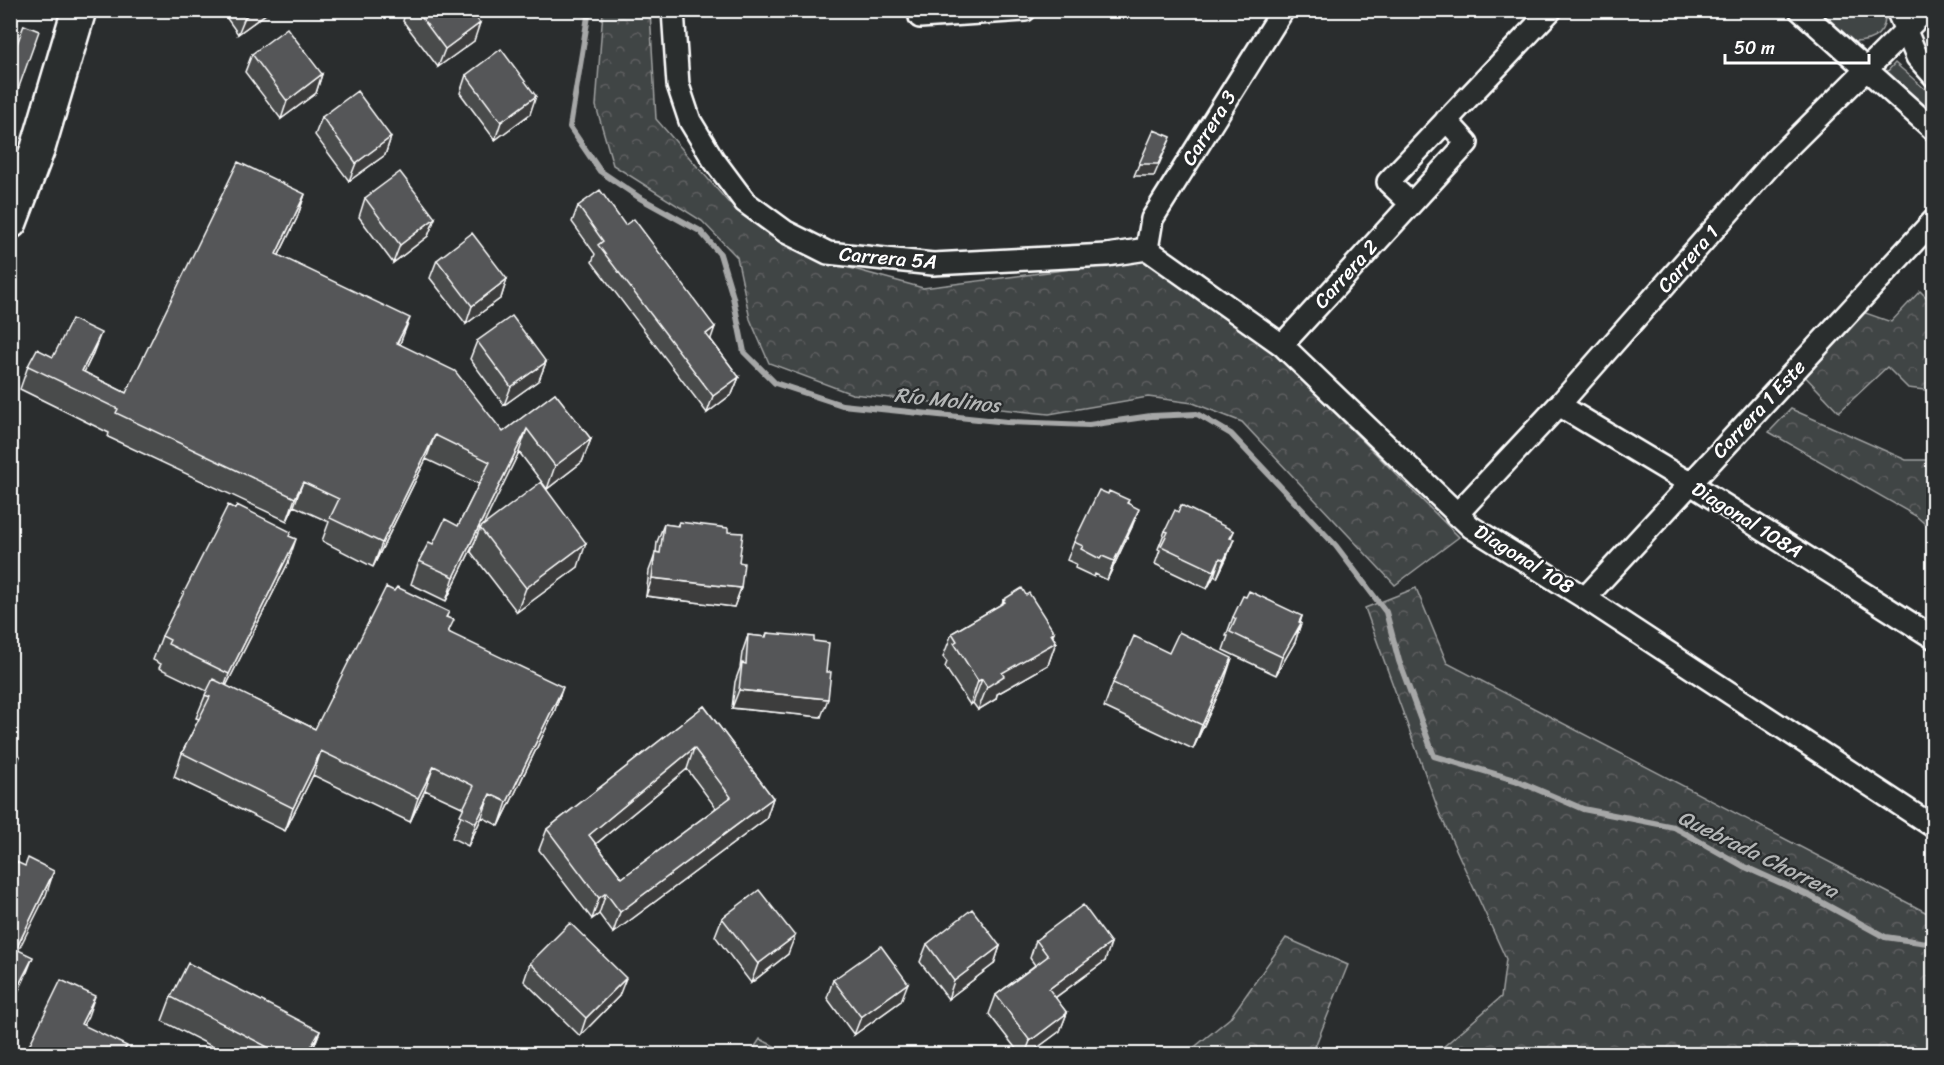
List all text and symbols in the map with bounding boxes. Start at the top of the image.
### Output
scale bar [1725,27,1869,65]
text: 50 m [1734,32,1775,64]
street label: Carrera 3 [1172,83,1246,173]
street label: Carrera 1 [1648,217,1728,301]
street label: Carrera 2 [1305,231,1387,317]
street label: Carrera 5A [838,236,938,280]
street label: Carrera 1 Este [1703,351,1815,467]
water label: Río Molinos [892,376,1004,425]
street label: Diagonal 108A [1684,472,1810,568]
street label: Diagonal 108 [1467,514,1581,604]
water label: Quebrada Chorrera [1671,799,1846,910]

